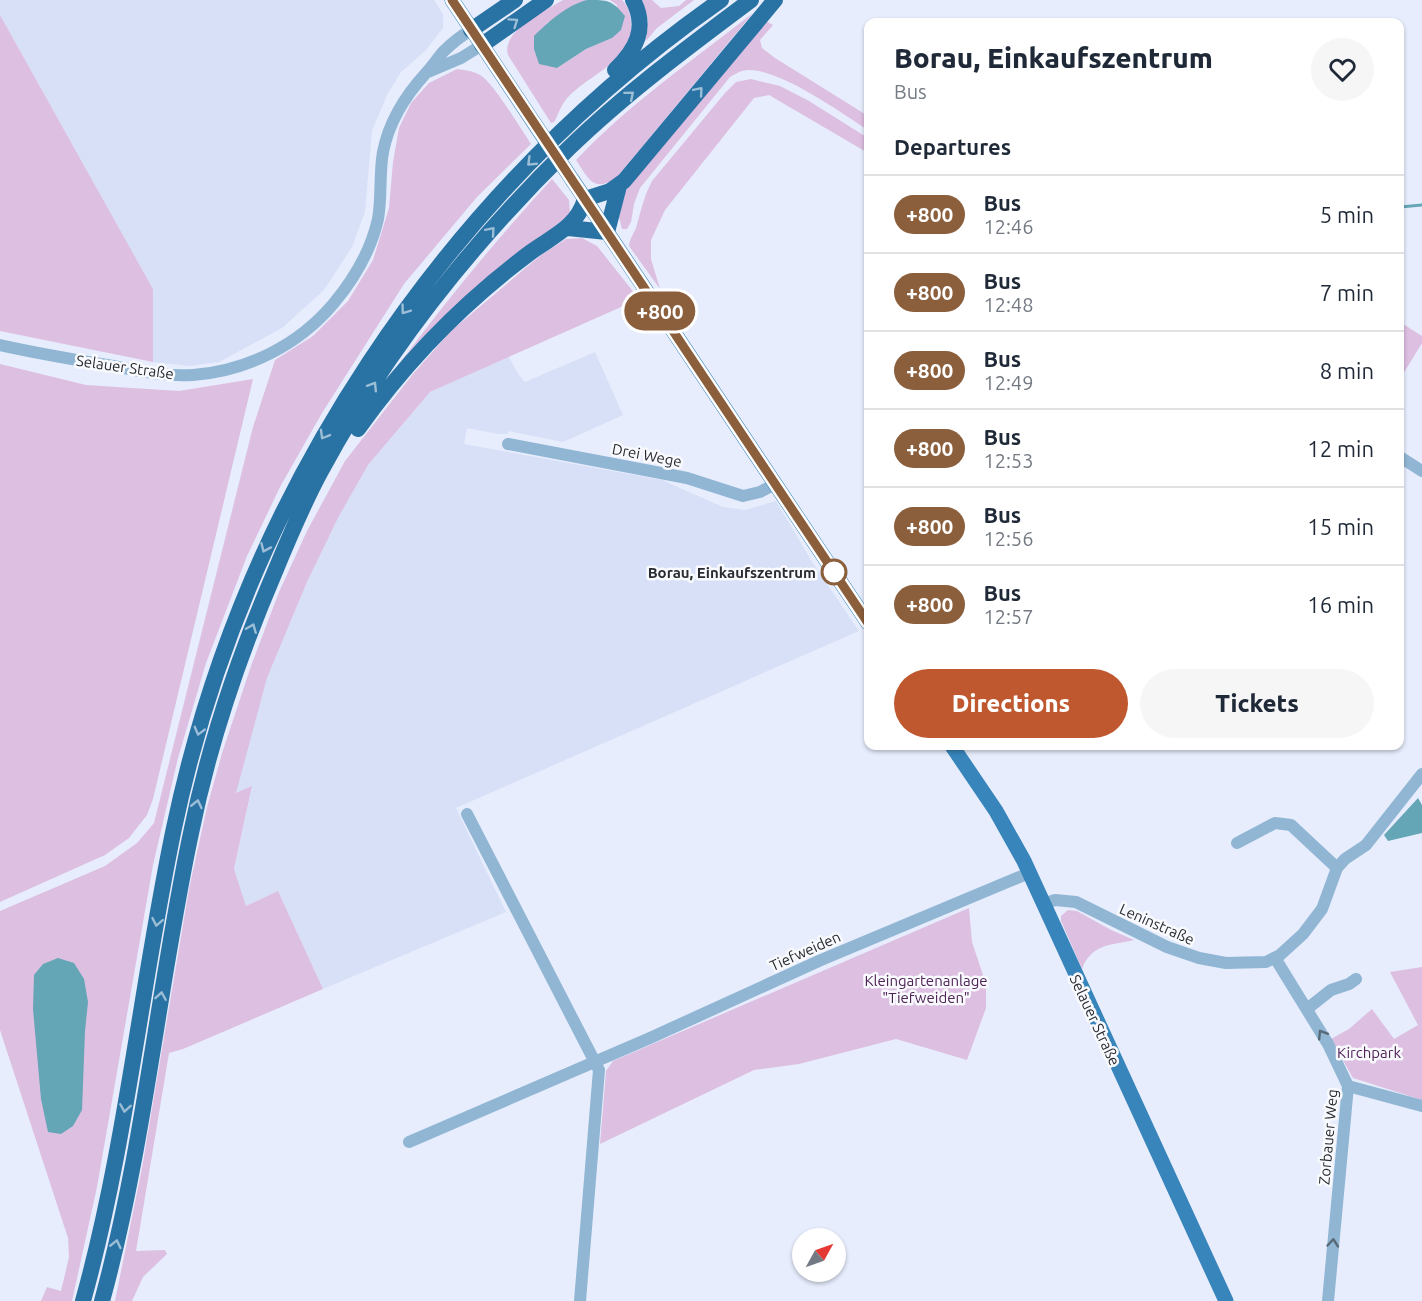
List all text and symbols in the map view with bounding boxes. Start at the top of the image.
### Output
one-way arrow [507,18,518,29]
button: heart [1311,38,1374,101]
text: Borau, Einkaufszentrum [894,42,1213,73]
text: Bus [894,80,927,103]
one-way arrow [692,87,703,98]
one-way arrow [623,91,634,102]
text: Departures [894,134,1011,159]
one-way arrow [528,154,539,165]
text: Bus [983,190,1021,215]
text: +800 [906,202,953,226]
text: 5 min [1320,202,1374,227]
text: 12:46 [983,215,1033,238]
one-way arrow [483,227,494,238]
text: Bus [983,268,1021,293]
text: +800 [906,280,953,304]
text: 7 min [1320,280,1374,305]
line badge: +800 [618,292,702,330]
text: 12:48 [983,293,1033,316]
text: +800 [636,299,684,323]
one-way arrow [401,303,412,314]
text: Bus [983,346,1021,371]
street label: Selauer Straße [75,352,175,382]
text: +800 [906,358,953,382]
text: 8 min [1320,358,1374,383]
text: 12:49 [983,371,1033,394]
one-way arrow [366,382,377,393]
text: Bus [983,424,1021,449]
one-way arrow [320,429,331,439]
text: +800 [906,436,953,460]
text: 12 min [1307,436,1374,461]
street label: Drei Wege [611,440,683,470]
text: 12:53 [983,449,1033,472]
text: Bus [983,502,1021,527]
text: +800 [906,514,953,538]
text: 15 min [1307,514,1374,539]
text: 12:56 [983,527,1033,550]
one-way arrow [261,542,273,553]
marker: Borau, Einkaufszentrum [821,559,847,585]
place label: Borau, Einkaufszentrum [648,564,816,581]
text: Bus [983,580,1021,605]
text: +800 [906,592,953,616]
text: 16 min [1307,592,1374,617]
text: 12:57 [983,605,1033,628]
one-way arrow [245,623,257,634]
button: Directions [894,669,1128,738]
button: Tickets [1140,669,1374,738]
one-way arrow [194,726,206,736]
one-way arrow [190,799,203,809]
street label: Leninstraße [1117,900,1197,948]
one-way arrow [151,917,163,926]
street label: Tiefweiden [767,928,843,974]
park label: Kleingartenanlage "Tiefweiden" [864,972,988,1006]
street label: Selauer Straße [1067,972,1123,1068]
one-way arrow [154,991,166,1000]
one-way arrow [1317,1030,1329,1040]
park label: Kirchpark [1337,1044,1401,1061]
street label: Zorbauer Weg [1315,1089,1341,1185]
one-way arrow [119,1103,131,1112]
north arrow [792,1228,846,1282]
map controls [792,1228,846,1282]
one-way arrow [1326,1238,1339,1247]
one-way arrow [109,1240,122,1250]

